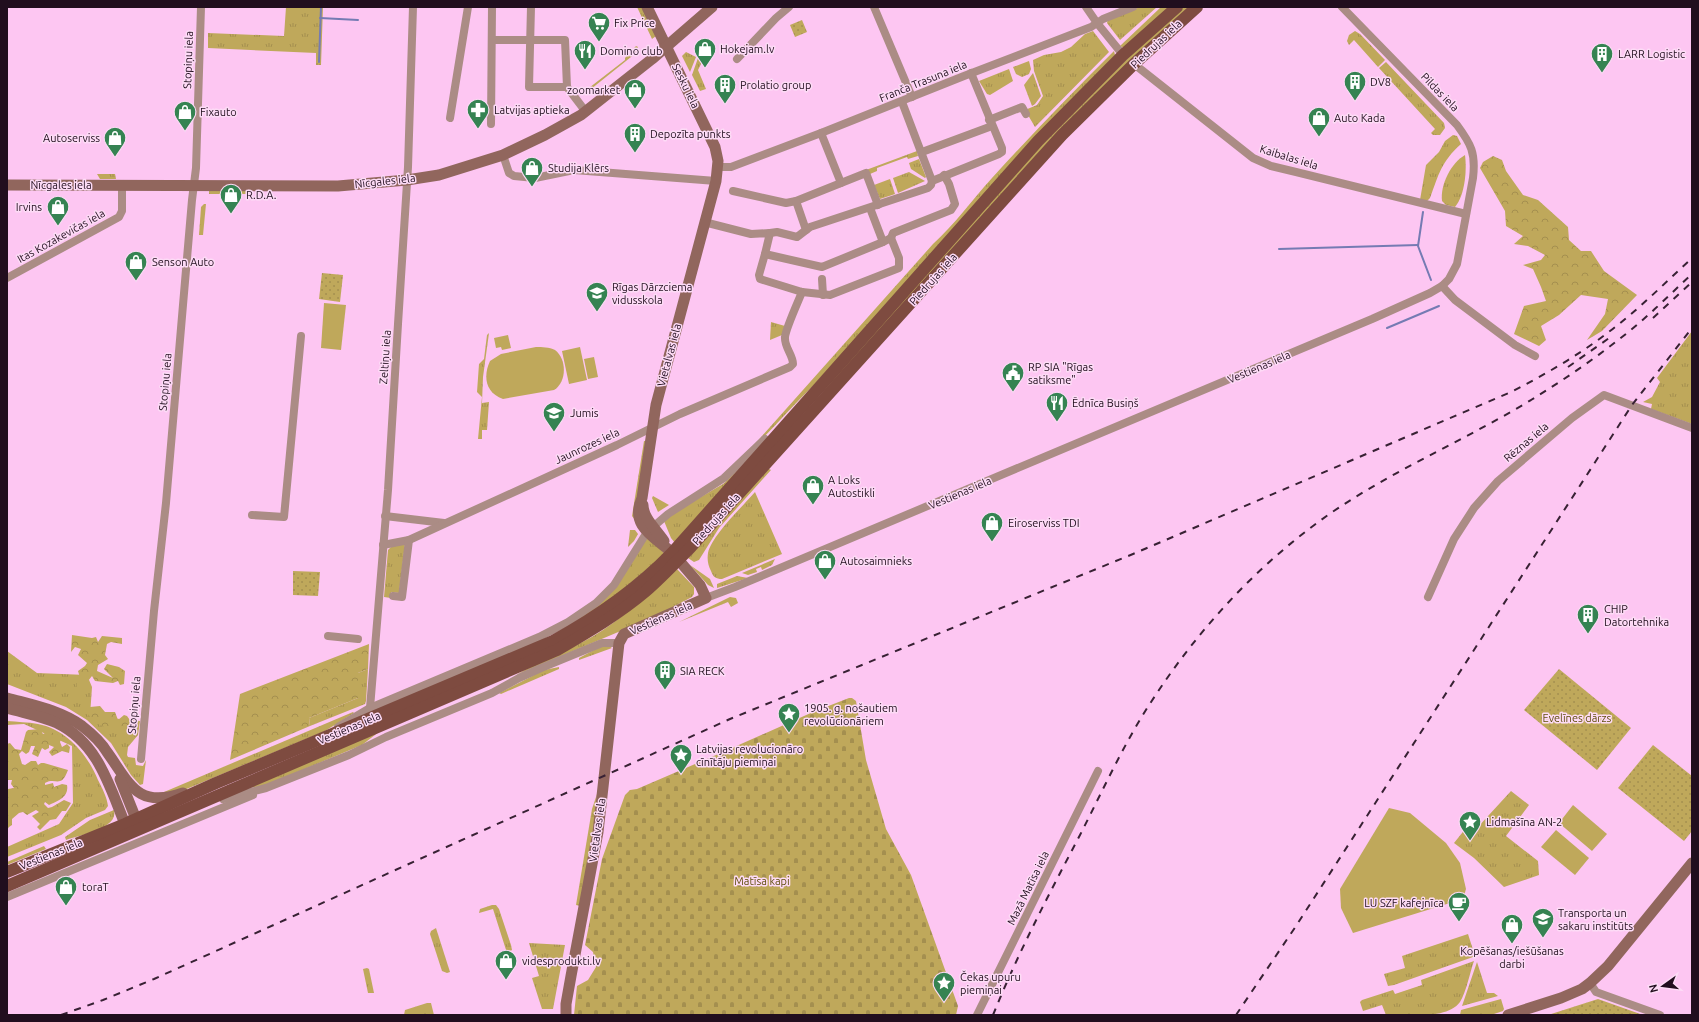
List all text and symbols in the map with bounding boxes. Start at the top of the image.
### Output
supermarket icon: Fix Price [586,10,612,43]
place label: Fix Price [614,17,655,29]
street label: Piedrujas iela [1128,17,1184,71]
street label: Stopiņu iela [181,31,195,89]
shop icon: Hokejam.lv [692,36,718,69]
restaurant icon: Domino club [572,38,598,71]
building icon: LARR Logistic [1589,41,1615,74]
place label: Hokejam.lv [720,43,775,55]
place label: Domino club [600,45,662,57]
place label: LARR Logistic [1618,48,1685,60]
street label: Franča Trasuna iela [877,58,969,104]
street label: Sesku iela [670,62,702,110]
building icon: DV8 [1342,69,1368,102]
street label: Pildas iela [1419,70,1461,114]
building icon: Prolatio group [712,72,738,105]
place label: DV8 [1370,76,1391,88]
shop icon: zoomarket [622,77,648,110]
place label: Prolatio group [740,79,811,91]
place label: zoomarket [567,84,621,96]
pharmacy icon: Latvijas aptieka [465,97,491,130]
shop icon: Fixauto [172,99,198,132]
place label: Latvijas aptieka [494,104,570,116]
shop icon: Auto Kada [1306,105,1332,138]
place label: Fixauto [200,106,237,118]
place label: Auto Kada [1334,112,1385,124]
building icon: Depozīta punkts [622,121,648,154]
shop icon: Autoserviss [102,125,128,158]
place label: Depozīta punkts [650,128,731,140]
place label: Autoserviss [43,132,100,144]
street label: Kaibalas iela [1258,142,1320,172]
shop icon: Studija Klērs [519,155,545,188]
place label: Studija Klērs [548,162,609,174]
street label: Nīcgales iela [354,172,416,190]
street label: Nīcgales iela [30,179,92,191]
shop icon: R.D.A. [218,182,244,215]
place label: R.D.A. [246,189,276,201]
shop icon: Irvins [45,194,71,227]
place label: Irvins [16,201,42,213]
street label: Itas Kozakevičas iela [15,207,107,265]
shop icon: Senson Auto [123,249,149,282]
street label: Piedrujas iela [907,251,959,307]
place label: Senson Auto [152,256,214,268]
school or university icon: Rīgas Dārzciema vidusskola [584,280,610,313]
place label: Rīgas Dārzciema vidusskola [612,281,692,306]
street label: Vietalvas iela [655,322,683,388]
street label: Zeltiņu iela [377,329,393,385]
street label: Vestienas iela [1226,348,1292,386]
street label: Stopiņu iela [156,353,174,411]
public building icon: RP SIA "Rīgas satiksme" [1000,360,1026,393]
place label: RP SIA "Rīgas satiksme" [1028,361,1093,386]
restaurant icon: Ēdnīca Busiņš [1044,390,1070,423]
place label: Ēdnīca Busiņš [1072,397,1139,409]
school or university icon: Jumis [541,400,567,433]
place label: Jumis [570,407,599,419]
street label: Rēznas iela [1501,420,1551,464]
street label: Jaunrozes iela [553,426,621,466]
shop icon: A Loks Autostikli [800,473,826,506]
place label: A Loks Autostikli [828,474,875,499]
street label: Vestienas iela [927,474,993,512]
street label: Piedrujas iela [690,491,742,547]
shop icon: Eiroserviss TDI [979,510,1005,543]
place label: Eiroserviss TDI [1008,517,1080,529]
shop icon: Autosaimnieks [812,548,838,581]
place label: Autosaimnieks [840,555,912,567]
street label: Vestienas iela [628,599,694,637]
building icon: CHIP Datortehnika [1575,602,1601,635]
place label: CHIP Datortehnika [1604,603,1669,628]
building icon: SIA RECK [652,658,678,691]
place label: SIA RECK [680,665,725,677]
street label: Stopiņu iela [125,676,143,734]
place icon: 1905. g. nošautiem revolūcionāriem [776,701,802,734]
place label: 1905. g. nošautiem revolūcionāriem [804,702,898,727]
street label: Vestienas iela [316,709,382,747]
park label: Evelīnes dārzs [1543,712,1612,724]
place icon: Latvijas revolucionāro cīnītāju piemiņai [668,742,694,775]
place label: Latvijas revolucionāro cīnītāju piemiņai [696,743,803,768]
street label: Vietalvas iela [587,797,607,863]
place icon: Lidmašīna AN-2 [1457,809,1483,842]
place label: Lidmašīna AN-2 [1486,816,1562,828]
street label: Vestienas iela [18,836,84,872]
street label: Mazā Matīsa iela [1005,849,1051,927]
shop icon: toraT [53,874,79,907]
park label: Matīsa kapi [734,875,790,887]
place label: toraT [82,881,109,893]
cafe icon: LU SZF kafejnīca [1446,890,1472,923]
place label: LU SZF kafejnīca [1364,897,1444,909]
school or university icon: Transporta un sakaru institūts [1530,906,1556,939]
place label: Transporta un sakaru institūts [1558,907,1633,932]
shop icon: Kopēšanas/iešūšanas darbi [1499,912,1525,945]
place label: Kopēšanas/iešūšanas darbi [1460,945,1564,970]
shop icon: videsprodukti.lv [493,948,519,981]
place label: videsprodukti.lv [522,955,601,967]
north arrow [1643,966,1683,1006]
place icon: Čekas upuru piemiņai [931,970,957,1003]
place label: Čekas upuru piemiņai [960,970,1021,996]
text: N [1646,983,1660,994]

